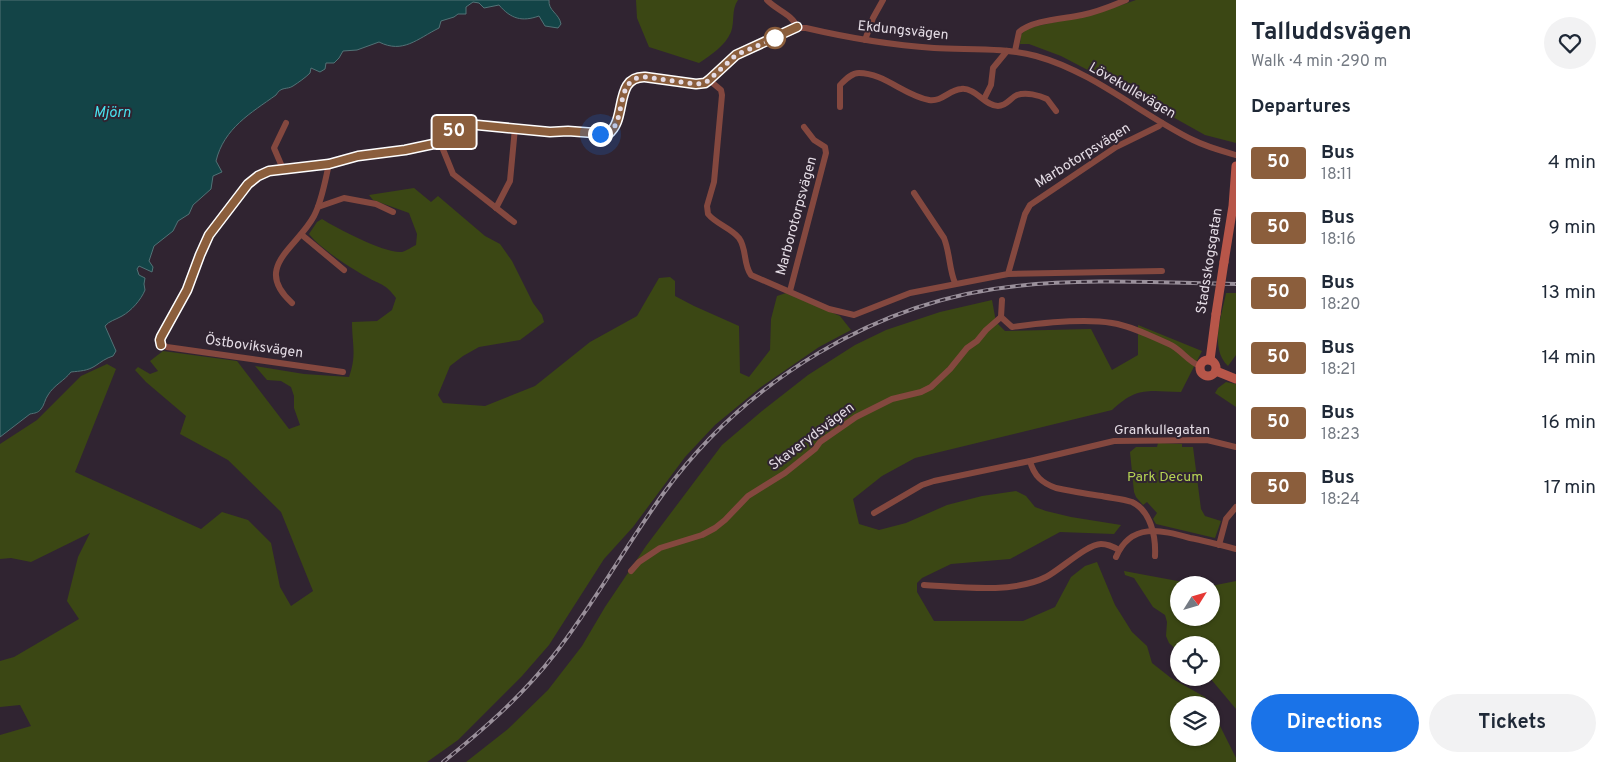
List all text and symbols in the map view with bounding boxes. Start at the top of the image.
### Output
button: heart [1544,17,1596,69]
street label: Ekdungsvägen [857,18,949,44]
text: Talluddsvägen [1251,18,1412,48]
unlabelled marker [764,27,786,49]
text: Walk · 4 min · 290 m [1251,52,1387,72]
street label: Lövekullevägen [1086,59,1178,123]
text: Departures [1251,95,1351,119]
water label: Mjörn [93,104,131,123]
line badge: 50 [432,116,476,148]
text: 50 [443,120,465,143]
street label: Marbotorpsvägen [1032,120,1134,192]
your location [588,122,613,147]
text: Bus [1321,141,1355,165]
text: 50 [1267,151,1290,174]
text: 4 min [1548,151,1596,175]
street label: Marborotorpsvägen [773,155,821,277]
text: 18:11 [1321,165,1352,185]
text: Bus [1321,206,1355,230]
street label: Stadsskogsgatan [1193,207,1227,315]
text: 50 [1267,216,1290,239]
text: 9 min [1549,216,1596,240]
text: 18:16 [1321,230,1356,250]
text: Bus [1321,271,1355,295]
text: 50 [1267,281,1290,304]
text: 13 min [1541,281,1596,305]
text: 18:20 [1321,295,1360,315]
street label: Östboviksvägen [204,331,304,362]
text: Bus [1321,336,1355,360]
text: 50 [1267,346,1290,369]
text: 14 min [1541,346,1596,370]
text: 18:21 [1321,360,1356,380]
street label: Skaverydsvägen [766,399,858,475]
text: Bus [1321,401,1355,425]
text: 50 [1267,411,1290,434]
text: 16 min [1541,411,1596,435]
street label: Grankullegatan [1114,422,1210,439]
text: 18:23 [1321,425,1360,445]
text: Bus [1321,466,1355,490]
park label: Park Decum [1127,469,1203,486]
text: 50 [1267,476,1290,499]
text: 17 min [1544,476,1596,500]
text: 18:24 [1321,490,1360,510]
north arrow [1170,576,1220,626]
map controls [1170,576,1220,746]
button: locate [1170,636,1220,686]
button: Directions [1251,694,1419,752]
button: Tickets [1429,694,1596,752]
button: layers [1170,696,1220,746]

